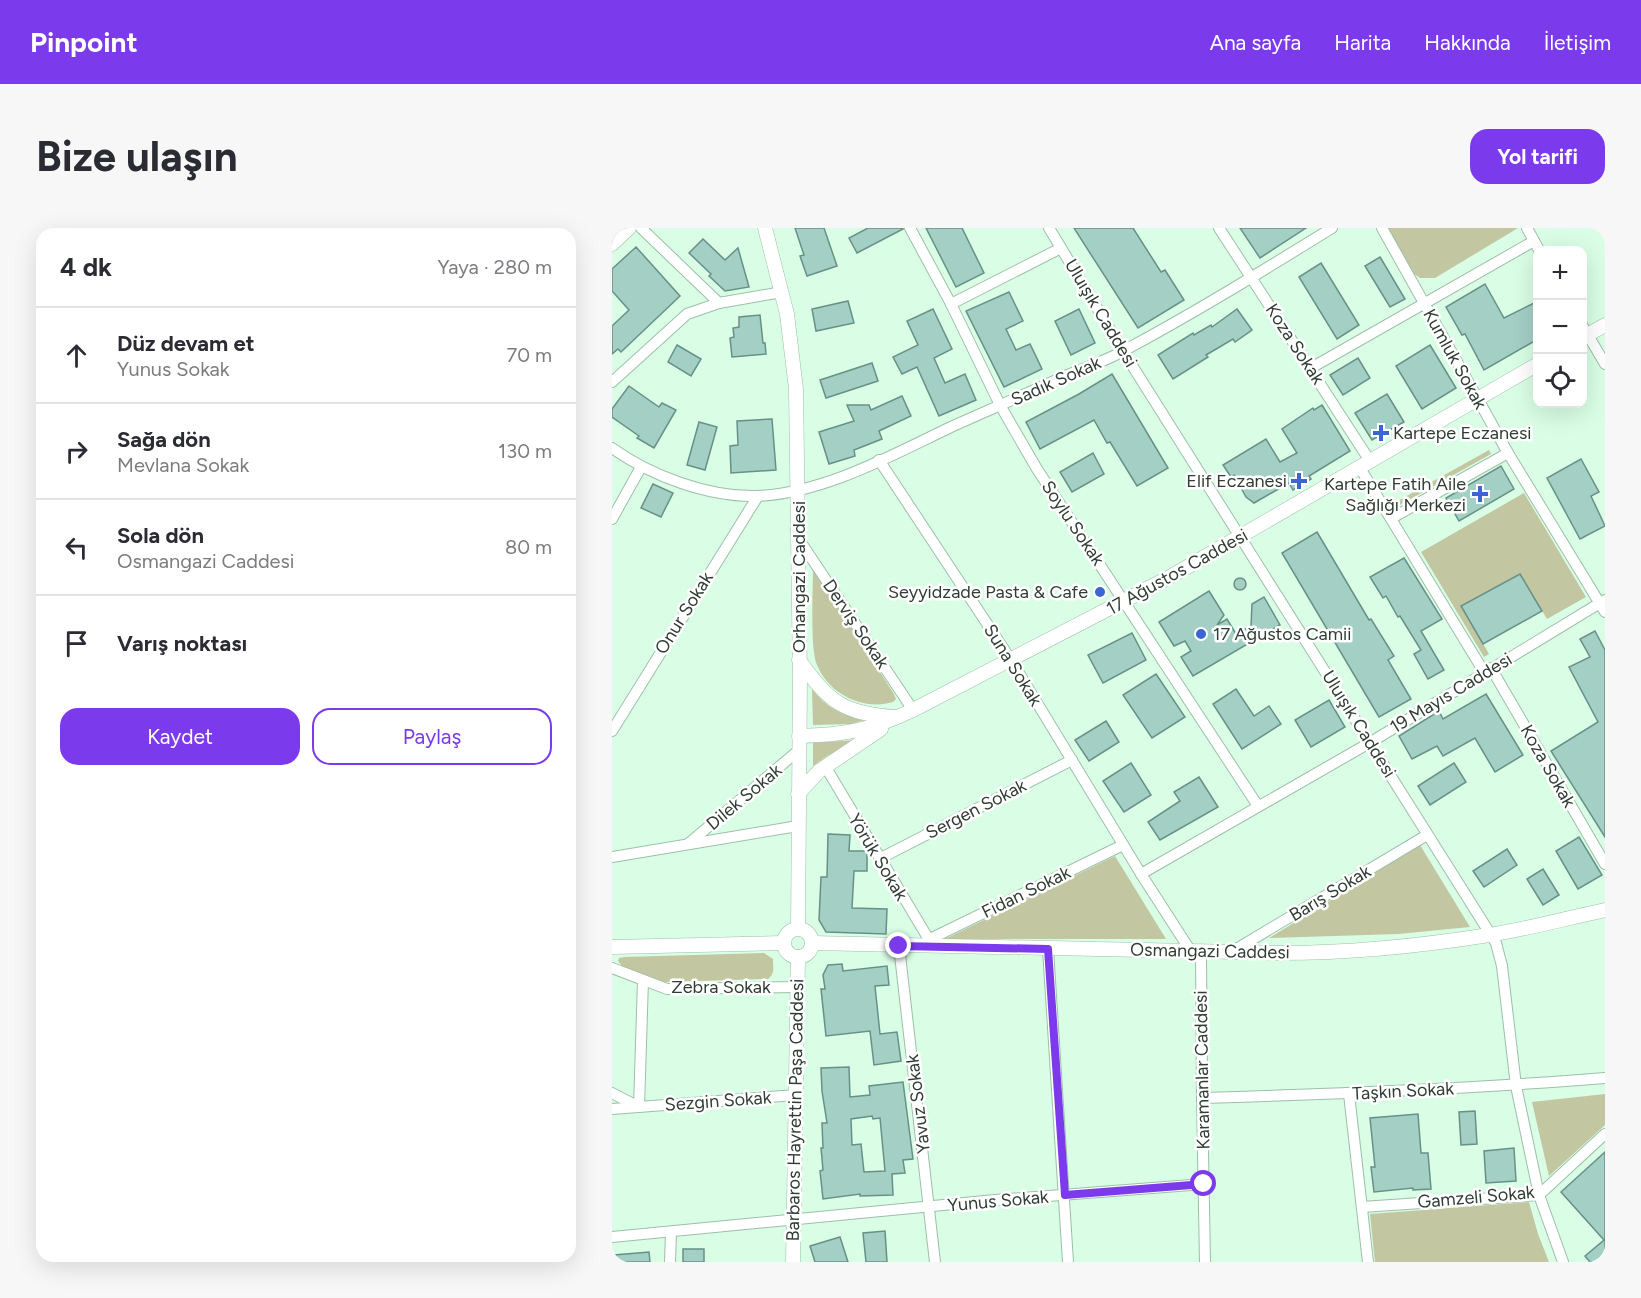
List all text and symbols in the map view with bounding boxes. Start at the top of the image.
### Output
text: Pinpoint [30,25,138,59]
text: Ana sayfa [1210,30,1301,55]
text: Harita [1334,30,1391,55]
text: Hakkında [1424,30,1511,55]
text: İletişim [1544,30,1611,55]
button: Yol tarifi [1470,129,1605,184]
text: Bize ulaşın [36,131,238,182]
map controls [1533,246,1587,408]
button: + [1533,246,1587,300]
text: 4 dk [60,251,112,283]
text: Yaya · 280 m [437,255,552,279]
street label: Uluışık Caddesi [1060,255,1142,371]
street label: Koza Sokak [1261,300,1329,389]
button: − [1533,300,1587,354]
street label: Kumluk Sokak [1418,305,1492,413]
text: Düz devam et [117,330,254,357]
icon: ahead [60,339,93,372]
text: 70 m [506,343,552,367]
street label: Sadık Sokak [1008,351,1105,411]
button: locate [1533,354,1587,408]
text: Yunus Sokak [117,357,230,381]
place label: Kartepe Eczanesi [1393,422,1531,444]
text: Sağa dön [117,426,211,453]
marker: Kartepe Eczanesi [1374,426,1388,440]
icon: right [60,435,93,468]
text: 130 m [498,439,552,463]
text: Mevlana Sokak [117,453,249,477]
place label: Elif Eczanesi [1186,470,1287,492]
place label: Kartepe Fatih Aile Sağlığı Merkezi [1324,473,1466,516]
marker: Elif Eczanesi [1292,474,1306,488]
street label: Soylu Sokak [1037,477,1109,570]
marker: Kartepe Fatih Aile Sağlığı Merkezi [1471,485,1489,503]
street label: Orhangazi Caddesi [788,501,810,653]
text: Sola dön [117,522,204,549]
street label: 17 Ağustos Caddesi [1102,524,1252,620]
icon: left [60,531,93,564]
text: 80 m [505,535,552,559]
text: Osmangazi Caddesi [117,549,295,573]
street label: Onur Sokak [650,568,718,658]
street label: Derviş Sokak [818,575,894,673]
place label: Seyyidzade Pasta & Cafe [888,581,1088,603]
marker: Seyyidzade Pasta & Cafe [1093,585,1107,599]
street label: Suna Sokak [979,620,1047,710]
place label: 17 Ağustos Camii [1213,623,1351,645]
icon: arrive [60,627,93,660]
marker: 17 Ağustos Camii [1194,627,1208,641]
text: Varış noktası [117,630,247,657]
street label: 19 Mayıs Caddesi [1386,648,1516,738]
street label: Uluışık Caddesi [1317,666,1401,782]
button: Kaydet [60,708,300,765]
button: Paylaş [312,708,552,765]
street label: Koza Sokak [1516,721,1581,811]
street label: Dilek Sokak [702,759,786,835]
street label: Sergen Sokak [922,774,1030,844]
street label: Yörük Sokak [843,810,913,905]
street label: Barış Sokak [1285,860,1375,926]
street label: Fidan Sokak [978,861,1074,923]
route end [885,932,911,958]
street label: Osmangazi Caddesi [1130,939,1290,963]
street label: Zebra Sokak [671,976,771,998]
street label: Barbaros Hayrettin Paşa Caddesi [782,978,808,1242]
street label: Karamanlar Caddesi [1190,990,1214,1150]
street label: Yavuz Sokak [901,1053,935,1155]
street label: Taşkın Sokak [1352,1077,1455,1105]
street label: Sezgin Sokak [664,1086,772,1116]
route start [1190,1170,1216,1196]
street label: Gamzeli Sokak [1417,1181,1536,1213]
street label: Yunus Sokak [947,1186,1050,1216]

